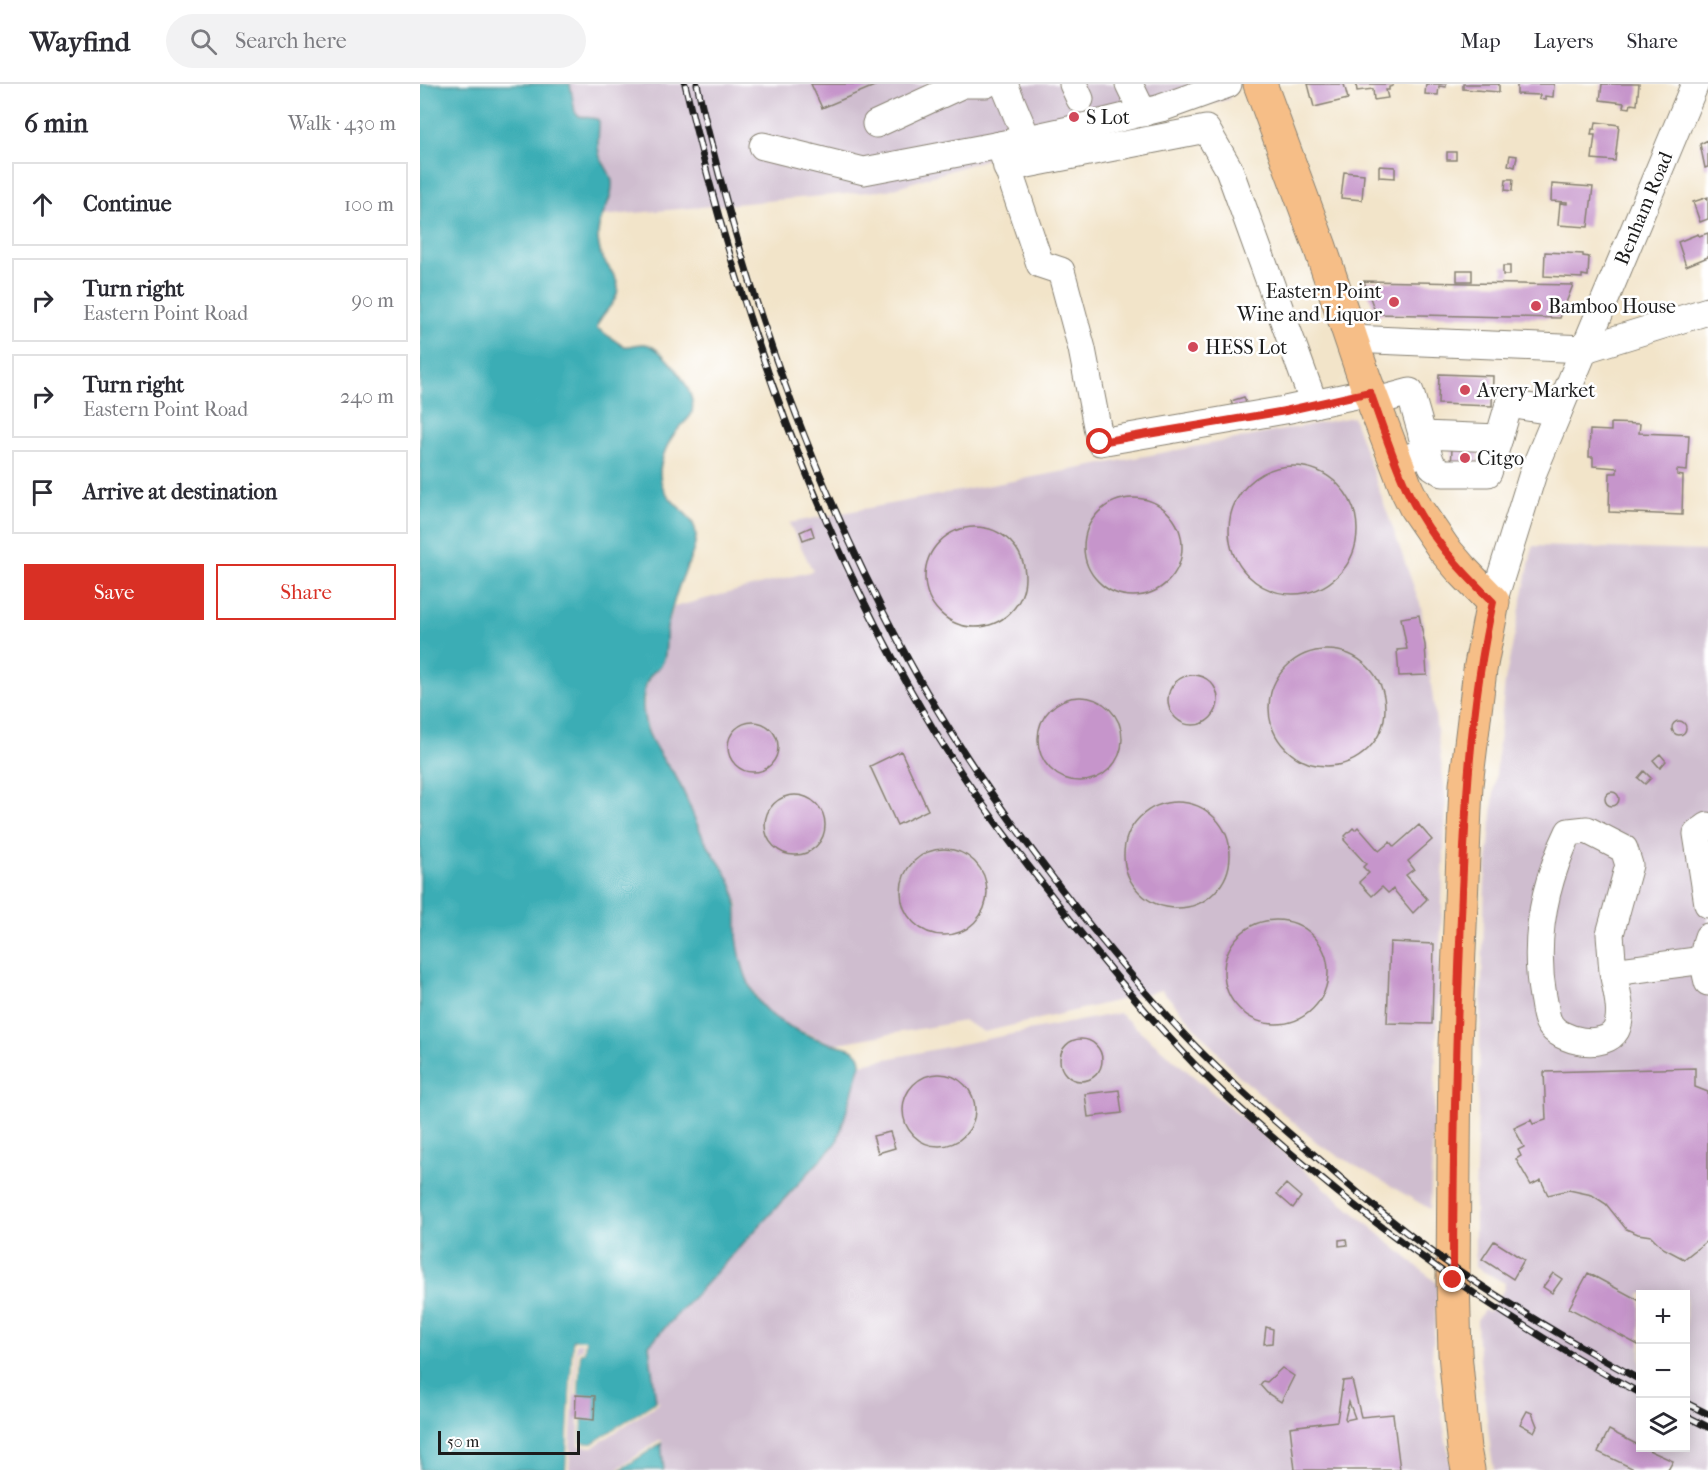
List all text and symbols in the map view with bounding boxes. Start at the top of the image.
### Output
search box [166,14,586,68]
text: Wayfind [30,25,130,58]
icon: search [187,25,220,58]
text: Search here [235,28,347,54]
text: Map [1460,29,1501,53]
text: Layers [1534,29,1593,53]
text: Share [1626,29,1678,53]
place label: S Lot [1086,106,1130,129]
text: 6 min [24,108,88,139]
marker: S Lot [1067,110,1081,124]
text: Walk · 430 m [288,112,396,135]
street label: Benham Road [1609,147,1677,268]
icon: ahead [26,188,59,221]
text: Continue [83,191,172,217]
text: 100 m [344,193,394,216]
text: Turn right [83,276,184,302]
place label: Eastern Point Wine and Liquor [1236,280,1382,326]
icon: right [26,284,59,317]
text: 90 m [352,289,394,312]
marker: Eastern Point Wine and Liquor [1387,295,1401,309]
place label: Bamboo House [1548,295,1676,318]
marker: Bamboo House [1529,299,1543,313]
text: Eastern Point Road [83,302,248,325]
place label: HESS Lot [1205,336,1287,359]
marker: HESS Lot [1186,340,1200,354]
text: Turn right [83,372,184,398]
place label: Avery Market [1476,379,1595,402]
icon: right [26,380,59,413]
marker: Avery Market [1458,383,1472,397]
text: 240 m [340,385,394,408]
text: Eastern Point Road [83,398,248,421]
route start [1086,428,1112,454]
place label: Citgo [1477,447,1524,470]
marker: Citgo [1458,451,1472,465]
icon: arrive [26,476,59,509]
text: Arrive at destination [83,479,277,505]
button: Save [24,564,204,620]
button: Share [216,564,396,620]
route end [1439,1266,1465,1292]
map controls [1636,1290,1690,1452]
button: + [1636,1290,1690,1344]
button: − [1636,1344,1690,1398]
button: layers [1636,1398,1690,1452]
scale bar [438,1428,580,1456]
text: 50 m [447,1432,479,1451]

